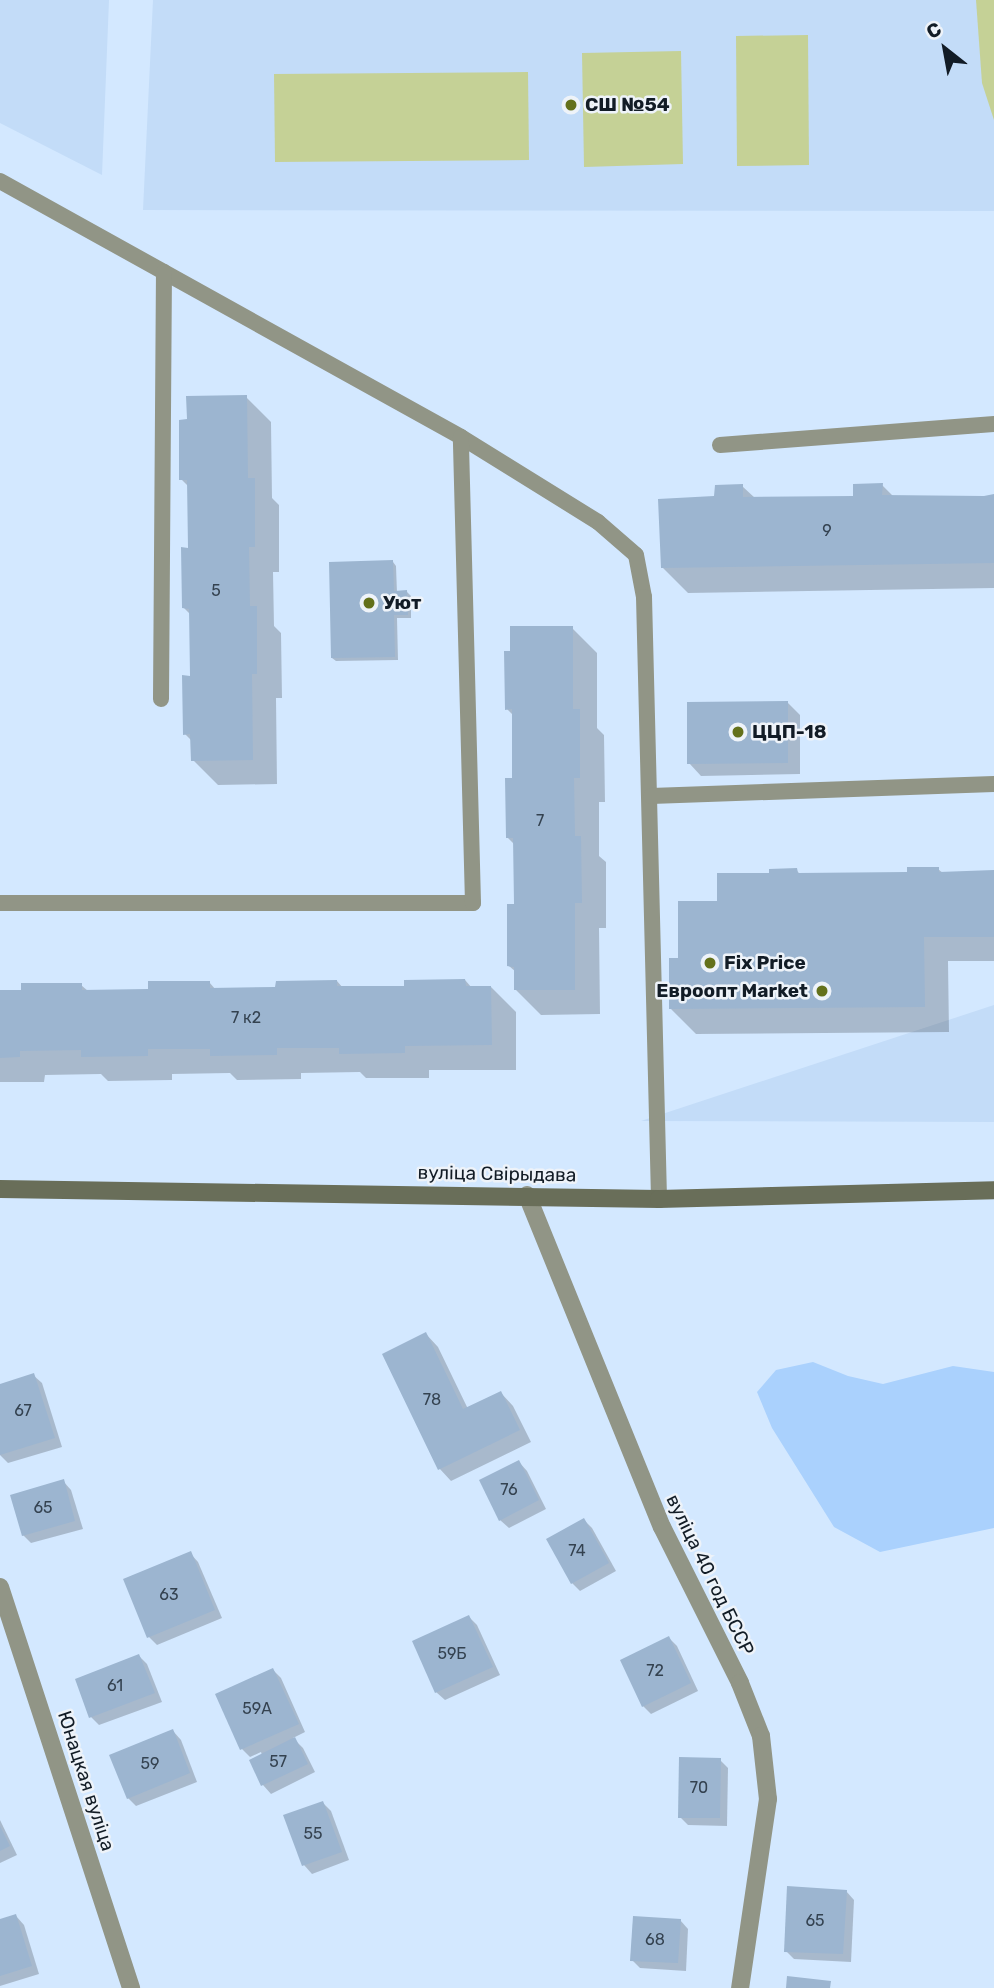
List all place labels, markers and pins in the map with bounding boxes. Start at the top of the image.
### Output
place label: СШ №54 [585,94,670,116]
marker: СШ №54 [563,97,579,113]
place label: Уют [383,592,422,614]
marker: Уют [361,595,377,611]
place label: ЦЦП-18 [752,721,827,743]
marker: ЦЦП-18 [730,724,746,740]
place label: Fix Price [724,952,806,974]
marker: Fix Price [702,955,718,971]
place label: Евроопт Market [656,980,808,1002]
marker: Евроопт Market [814,983,830,999]

